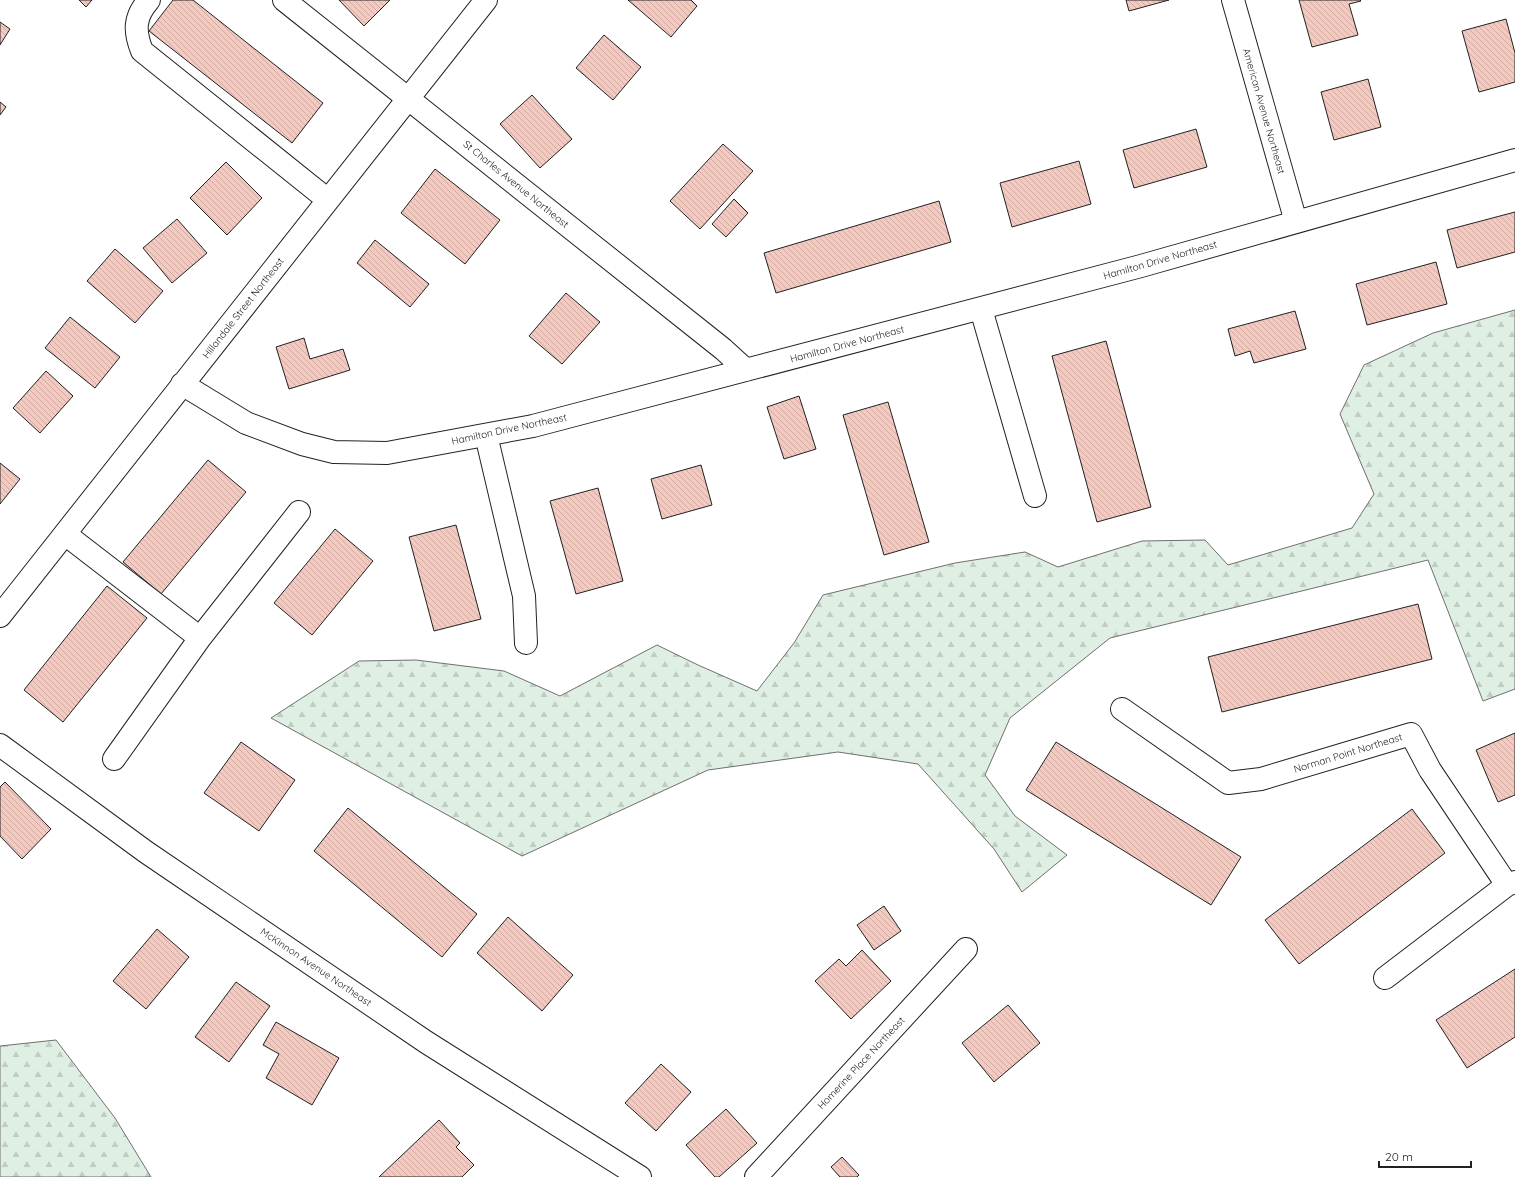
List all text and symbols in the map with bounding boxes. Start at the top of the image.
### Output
street label: American Avenue Northeast [1240,47,1288,176]
street label: St Charles Avenue Northeast [461,137,572,231]
street label: Hamilton Drive Northeast [1102,237,1219,282]
street label: Hillandale Street Northeast [200,254,287,361]
street label: Hamilton Drive Northeast [789,322,906,365]
street label: Hamilton Drive Northeast [450,410,568,448]
street label: Norman Point Northeast [1292,730,1404,776]
street label: McKinnon Avenue Northeast [258,925,375,1009]
street label: Homerine Place Northeast [815,1013,908,1112]
scale bar [1379,1143,1471,1169]
text: 20 m [1385,1149,1413,1164]

